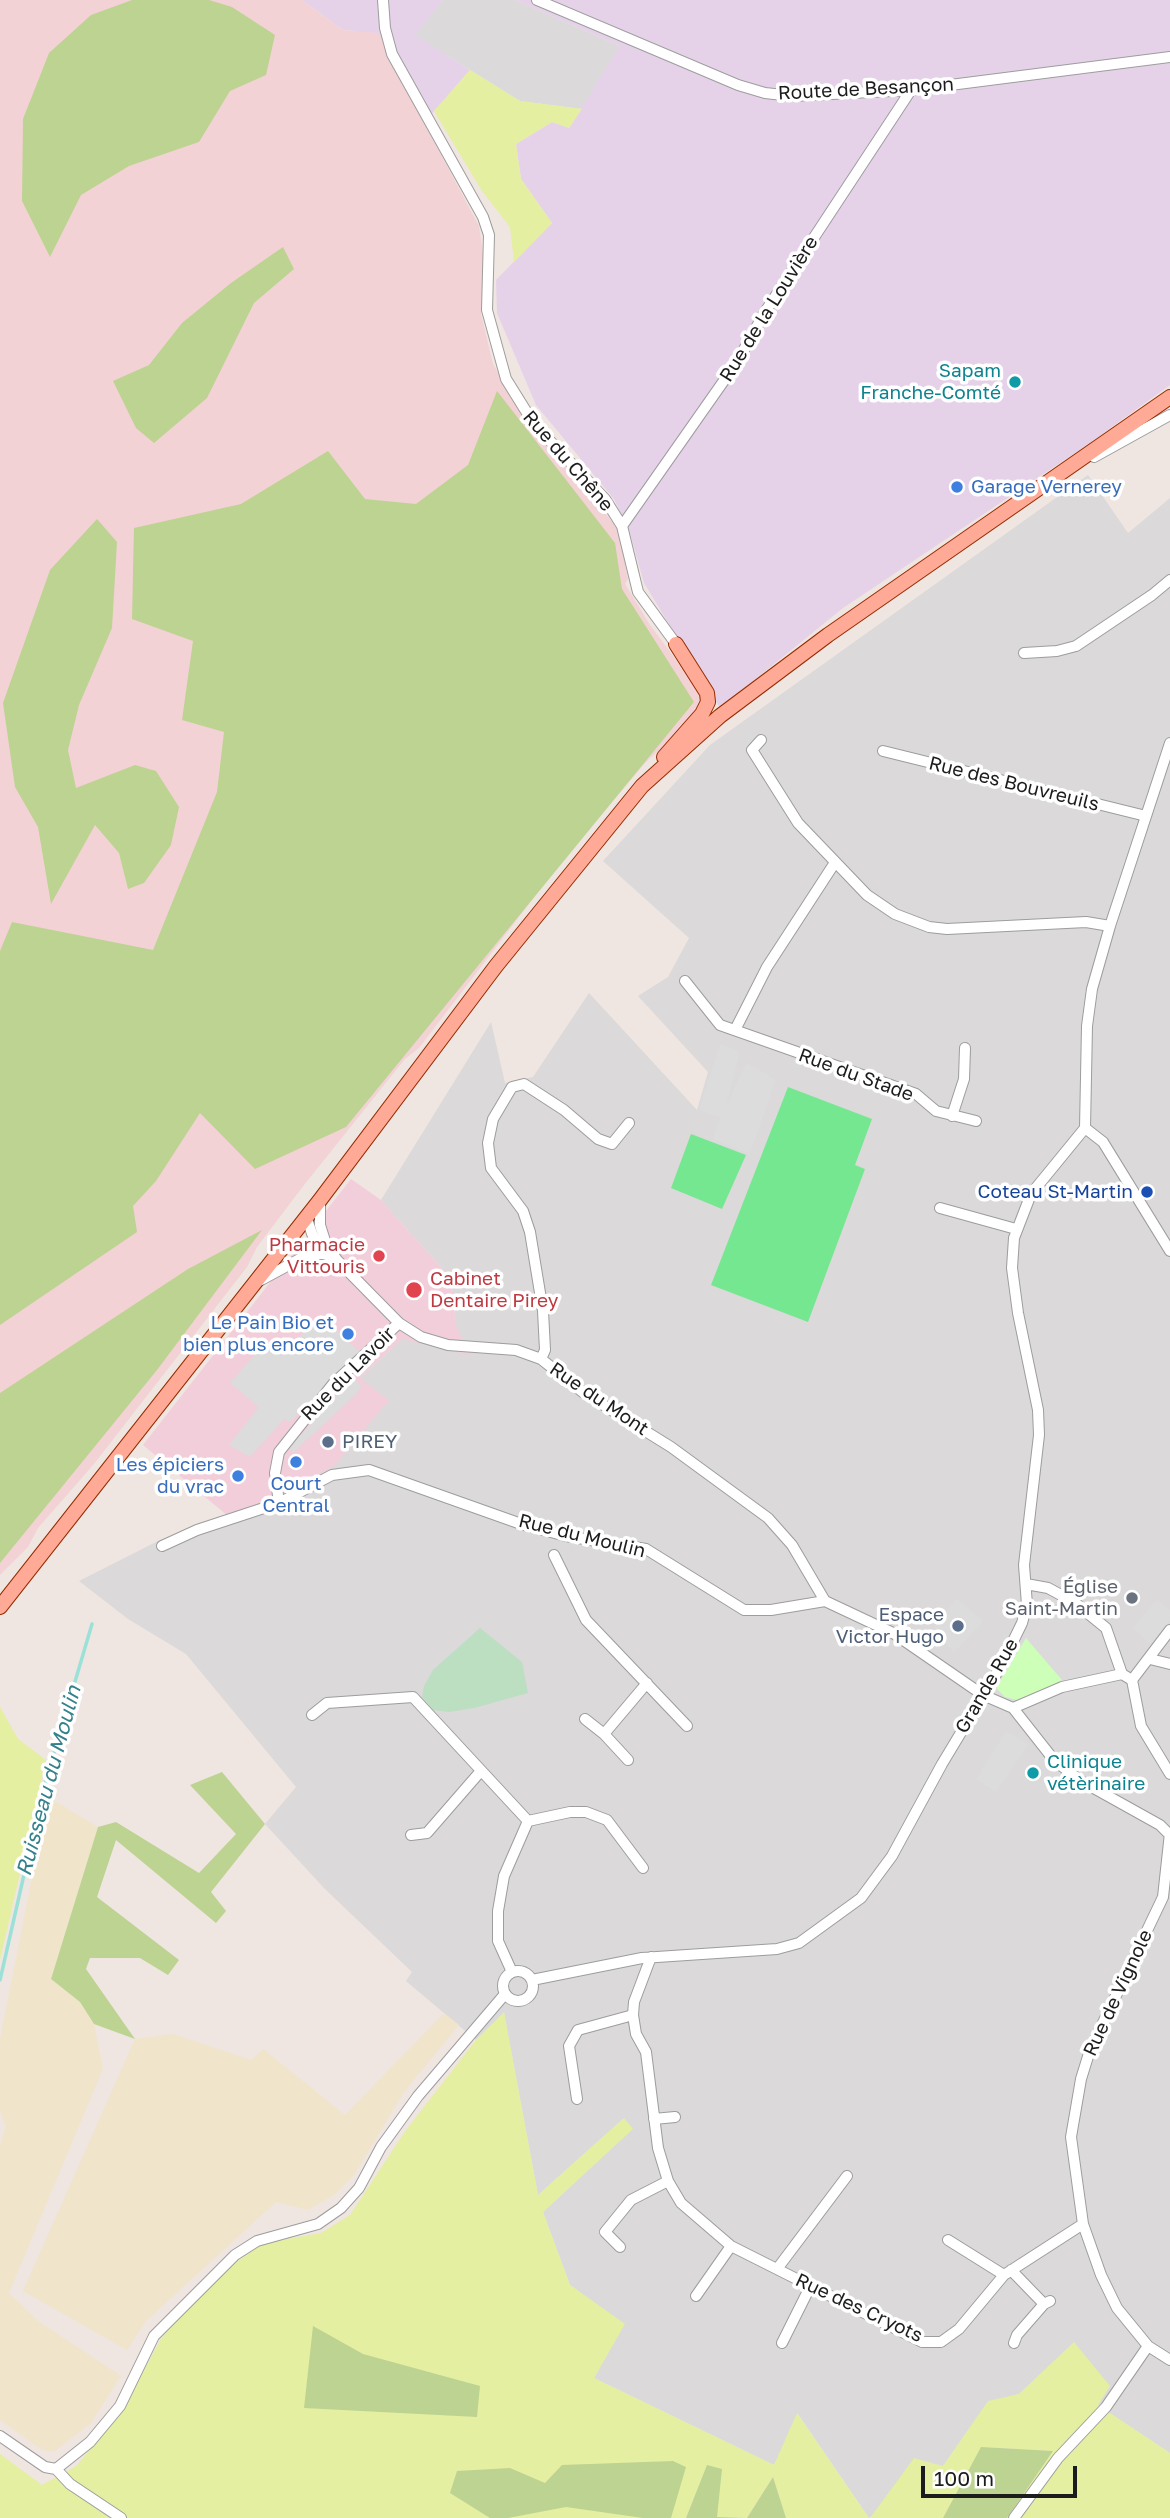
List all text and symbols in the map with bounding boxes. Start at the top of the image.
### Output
street label: Route de Besançon [777,73,955,105]
street label: Rue de la Louvière [715,232,823,386]
place label: Sapam Franche-Comté [860,360,1001,404]
marker: Sapam Franche-Comté [1007,374,1023,390]
street label: Rue du Chêne [518,406,618,516]
place label: Garage Vernerey [971,476,1122,498]
marker: Garage Vernerey [949,479,965,495]
street label: Rue des Bouvreuils [927,752,1101,816]
street label: Rue du Stade [795,1044,917,1106]
place label: Coteau St-Martin [978,1181,1133,1203]
marker: Coteau St-Martin [1139,1184,1155,1200]
place label: Pharmacie Vittouris [269,1234,365,1278]
marker: Pharmacie Vittouris [371,1248,387,1264]
place label: Cabinet Dentaire Pirey [430,1268,558,1312]
marker: Cabinet Dentaire Pirey [404,1280,424,1300]
place label: Le Pain Bio et bien plus encore [183,1312,334,1356]
street label: Rue du Lavoir [296,1322,400,1426]
marker: Le Pain Bio et bien plus encore [340,1326,356,1342]
street label: Rue du Mont [545,1358,653,1440]
place label: PIREY [342,1431,397,1453]
marker: PIREY [320,1434,336,1450]
place label: Les épiciers du vrac [116,1454,224,1498]
marker: Court Central [288,1454,304,1470]
marker: Les épiciers du vrac [230,1468,246,1484]
place label: Court Central [262,1473,330,1517]
street label: Rue du Moulin [516,1509,648,1563]
place label: Église Saint-Martin [1005,1576,1118,1620]
marker: Église Saint-Martin [1124,1590,1140,1606]
place label: Espace Victor Hugo [836,1604,944,1648]
marker: Espace Victor Hugo [950,1618,966,1634]
street label: Grande Rue [951,1635,1023,1737]
water label: Ruisseau du Moulin [11,1683,87,1879]
place label: Clinique vétèrinaire [1047,1751,1145,1795]
marker: Clinique vétèrinaire [1025,1765,1041,1781]
street label: Rue de Vignole [1079,1926,1157,2060]
street label: Rue des Cryots [792,2269,926,2347]
scale bar [925,2452,1081,2496]
text: 100 m [934,2465,994,2491]

